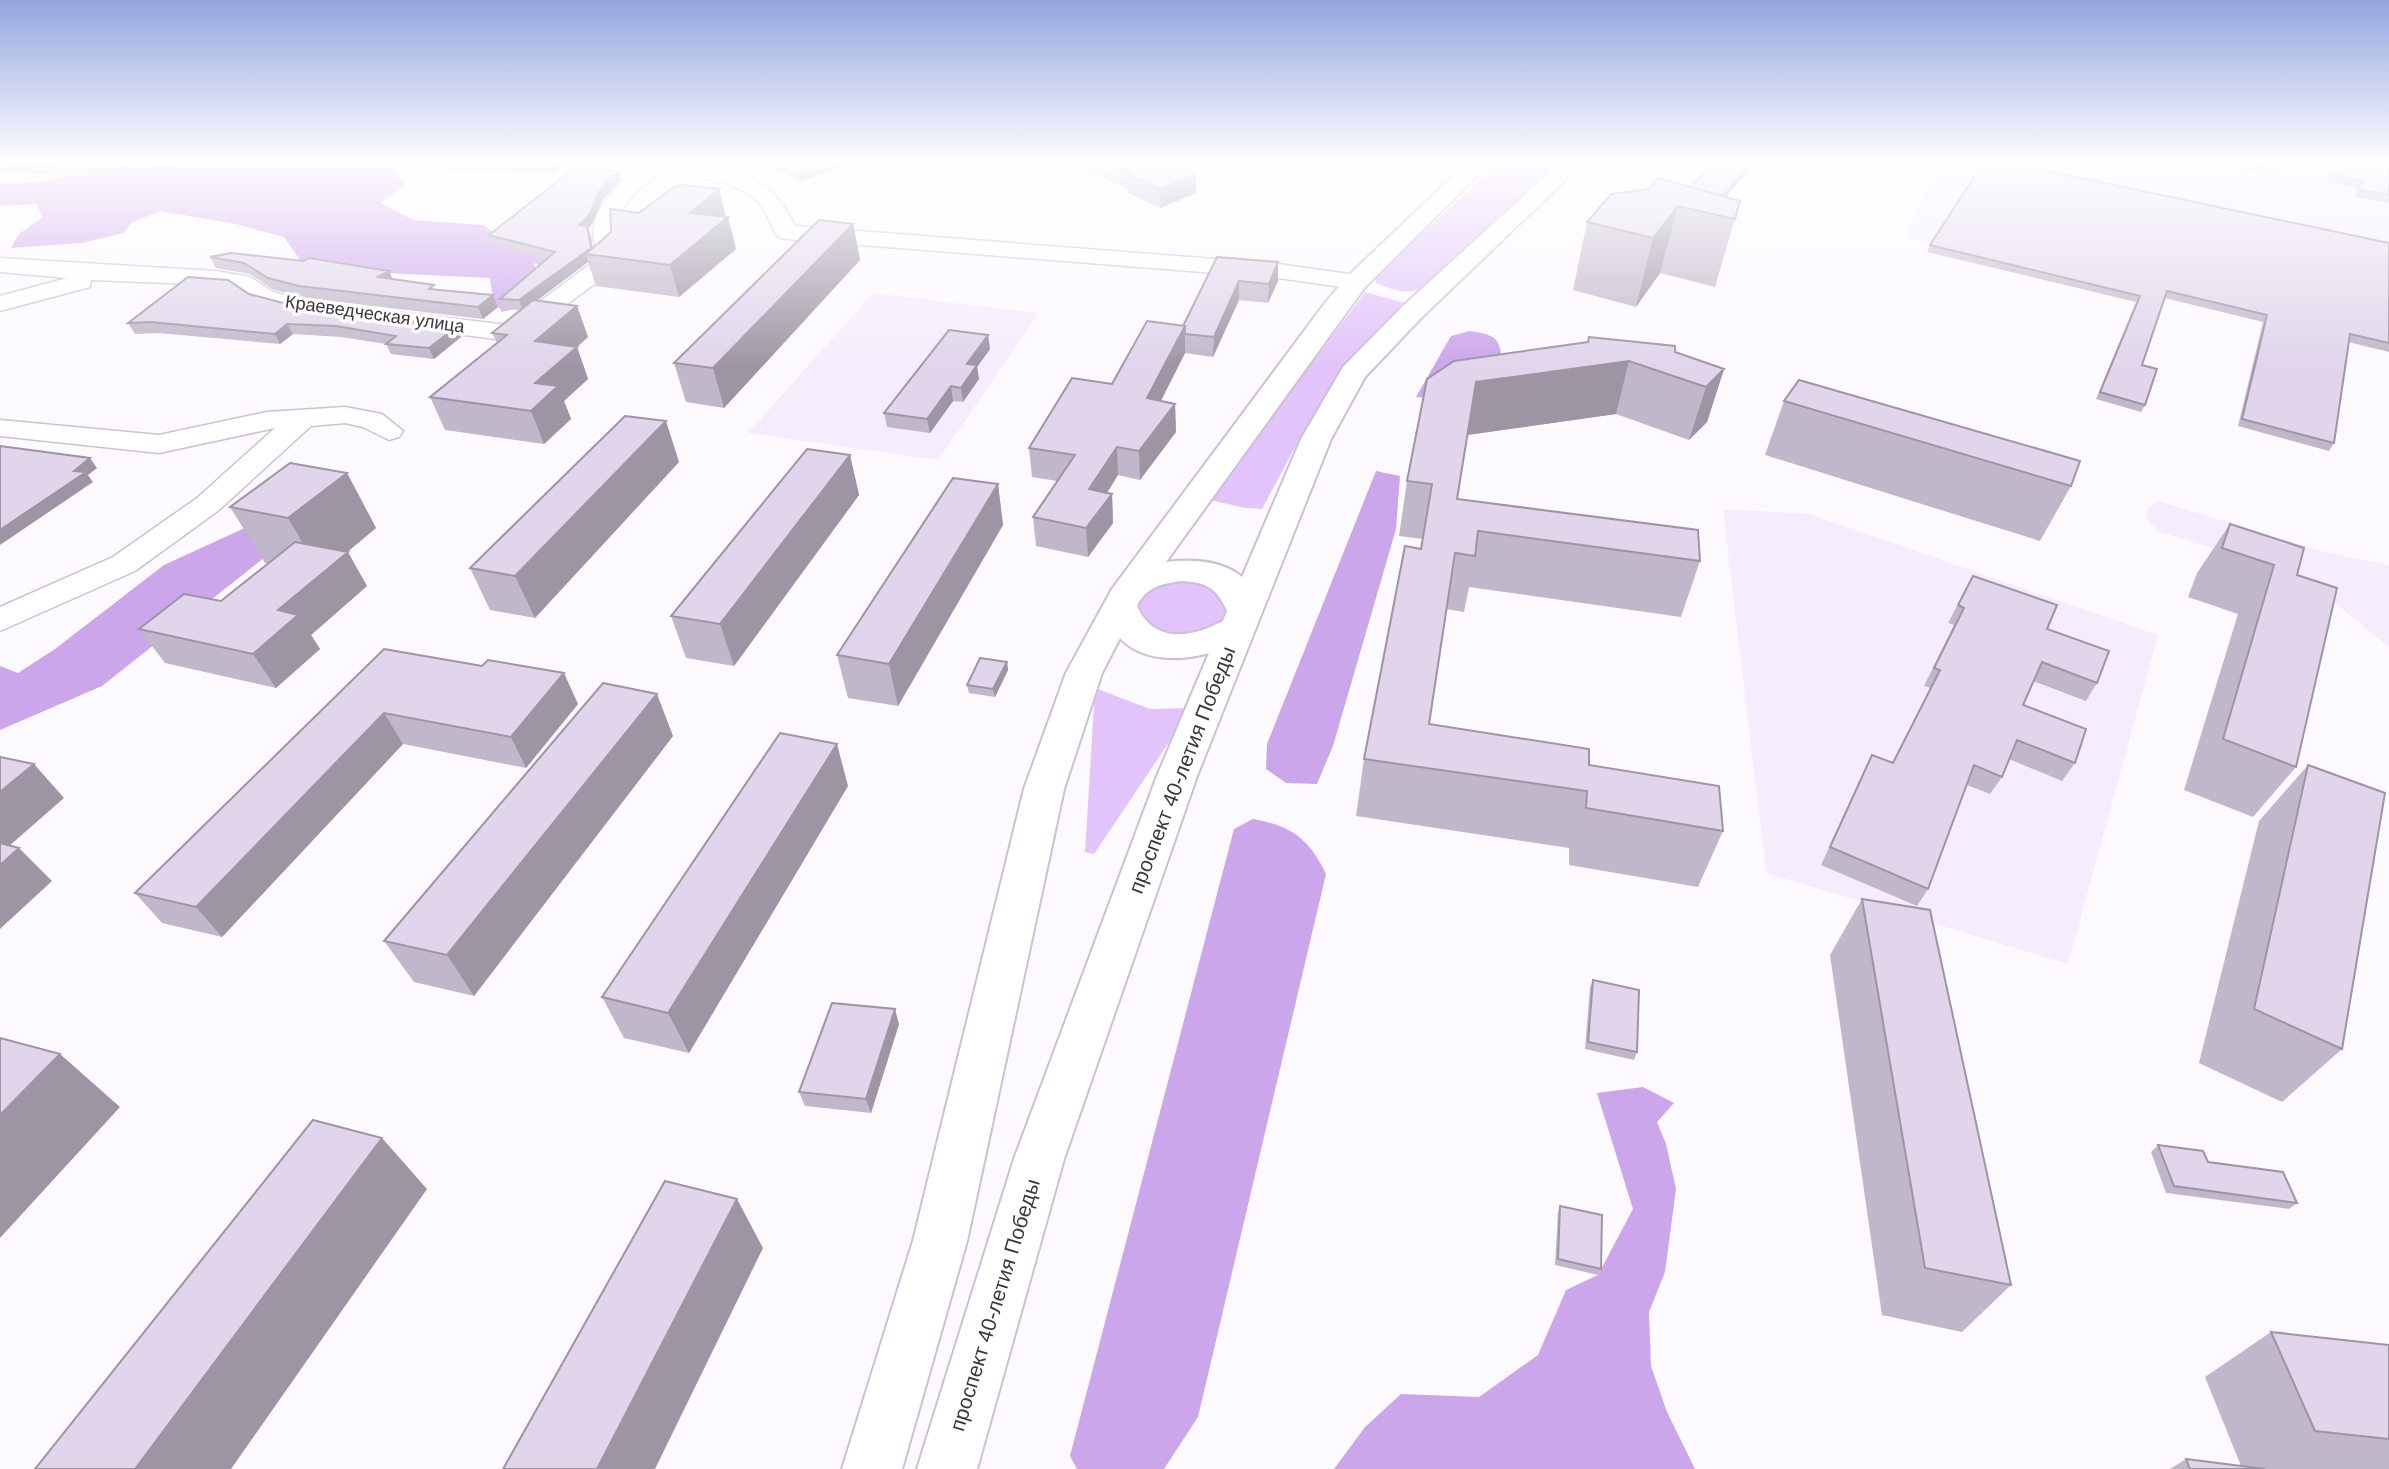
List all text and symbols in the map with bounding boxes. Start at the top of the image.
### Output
street label: Краеведческая улица [284,292,467,337]
street label: проспект 40-летия Победы [1124,643,1239,896]
street label: проспект 40-летия Победы [945,1176,1044,1434]

